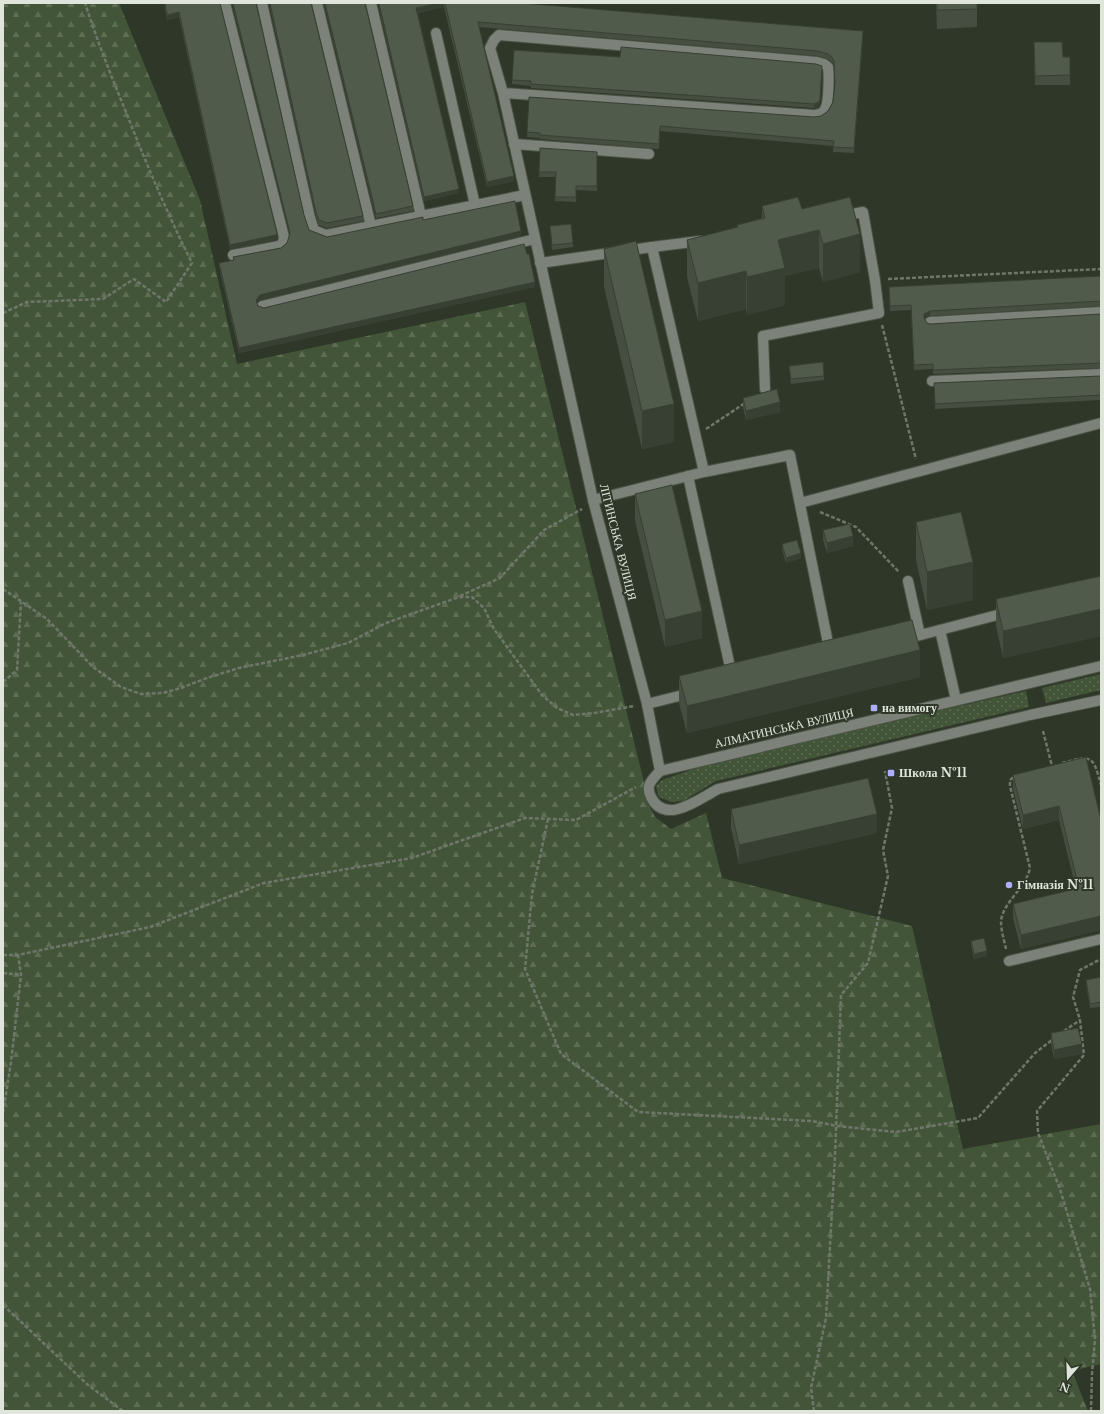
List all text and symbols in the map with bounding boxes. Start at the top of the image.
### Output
street label: ЛІТИНСЬКА ВУЛИЦЯ [597,482,640,602]
place label: на вимогу [882,700,937,715]
marker: на вимогу [869,703,879,713]
street label: АЛМАТИНСЬКА ВУЛИЦЯ [713,704,855,751]
place label: Школа №11 [899,765,967,780]
marker: Школа №11 [886,768,896,778]
place label: Гімназія №11 [1017,877,1093,892]
marker: Гімназія №11 [1004,880,1014,890]
north arrow [1048,1358,1088,1398]
text: N [1057,1379,1072,1396]

